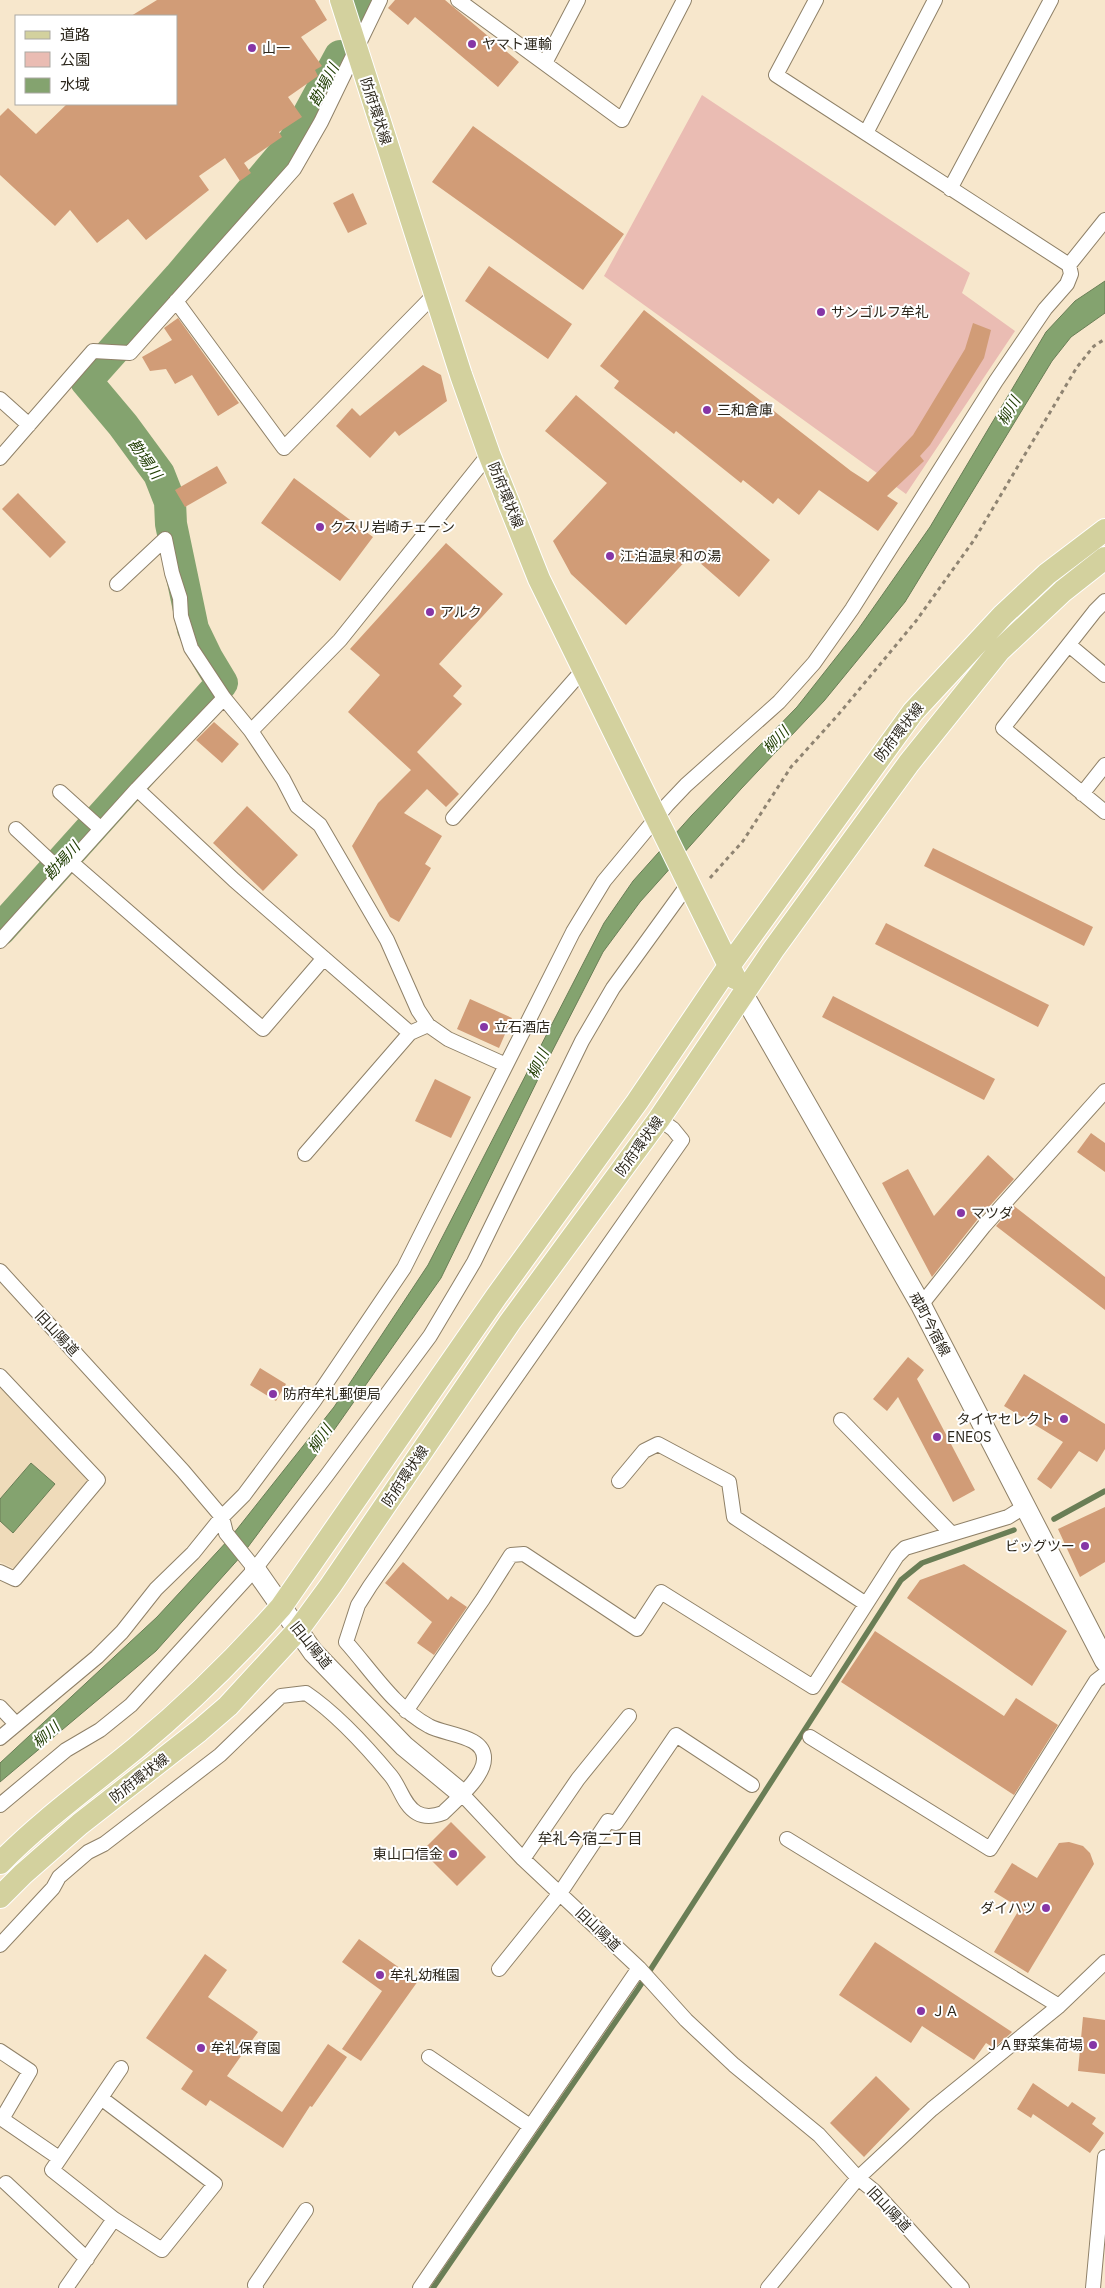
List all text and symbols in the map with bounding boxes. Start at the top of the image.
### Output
legend [15,15,178,105]
text: 道路 [60,25,90,44]
place label: ヤマト運輸 [482,35,552,53]
marker: ヤマト運輸 [466,38,478,50]
place label: 山一 [262,39,290,57]
marker: 山一 [246,42,258,54]
text: 公園 [60,50,90,69]
water label: 勘場川 [305,59,343,109]
text: 水域 [60,75,90,94]
street label: 防府環状線 [357,75,395,147]
place label: サンゴルフ牟礼 [831,303,929,321]
marker: サンゴルフ牟礼 [815,306,827,318]
water label: 柳川 [993,391,1025,428]
place label: 三和倉庫 [717,401,773,419]
marker: 三和倉庫 [701,404,713,416]
water label: 勘場川 [125,435,167,484]
street label: 防府環状線 [485,459,527,531]
place label: クスリ岩崎チェーン [330,518,455,536]
marker: クスリ岩崎チェーン [314,521,326,533]
place label: 江泊温泉 和の湯 [620,547,721,565]
marker: 江泊温泉 和の湯 [604,550,616,562]
place label: アルク [440,603,482,621]
marker: アルク [424,606,436,618]
street label: 防府環状線 [870,699,928,765]
water label: 柳川 [758,721,794,757]
water label: 勘場川 [40,836,85,884]
place label: 立石酒店 [494,1018,550,1036]
marker: 立石酒店 [478,1021,490,1033]
water label: 柳川 [523,1044,553,1081]
street label: 防府環状線 [611,1112,667,1180]
place label: マツダ [971,1204,1013,1222]
marker: マツダ [955,1207,967,1219]
street label: 戒町今宿線 [906,1289,954,1359]
street label: 旧山陽道 [31,1306,83,1360]
place label: 防府牟礼郵便局 [283,1385,381,1403]
marker: 防府牟礼郵便局 [267,1388,279,1400]
place label: タイヤセレクト [956,1410,1054,1428]
marker: タイヤセレクト [1058,1413,1070,1425]
water label: 柳川 [303,1419,337,1456]
place label: ENEOS [947,1428,991,1446]
marker: ENEOS [931,1431,943,1443]
street label: 防府環状線 [378,1442,432,1510]
place label: ビッグツー [1005,1537,1075,1555]
marker: ビッグツー [1079,1540,1091,1552]
street label: 旧山陽道 [286,1618,336,1672]
water label: 柳川 [28,1716,65,1752]
street label: 防府環状線 [106,1749,172,1807]
district label: 牟礼今宿二丁目 [537,1829,643,1848]
place label: 東山口信金 [373,1845,443,1863]
marker: 東山口信金 [447,1848,459,1860]
place label: ダイハツ [980,1899,1036,1917]
marker: ダイハツ [1040,1902,1052,1914]
street label: 旧山陽道 [572,1903,624,1955]
place label: 牟礼幼稚園 [390,1966,460,1984]
marker: 牟礼幼稚園 [374,1969,386,1981]
place label: ＪＡ [931,2002,959,2020]
marker: ＪＡ [915,2005,927,2017]
place label: ＪＡ野菜集荷場 [985,2036,1083,2054]
place label: 牟礼保育園 [211,2039,281,2057]
marker: ＪＡ野菜集荷場 [1087,2039,1099,2051]
marker: 牟礼保育園 [195,2042,207,2054]
street label: 旧山陽道 [863,2182,915,2236]

